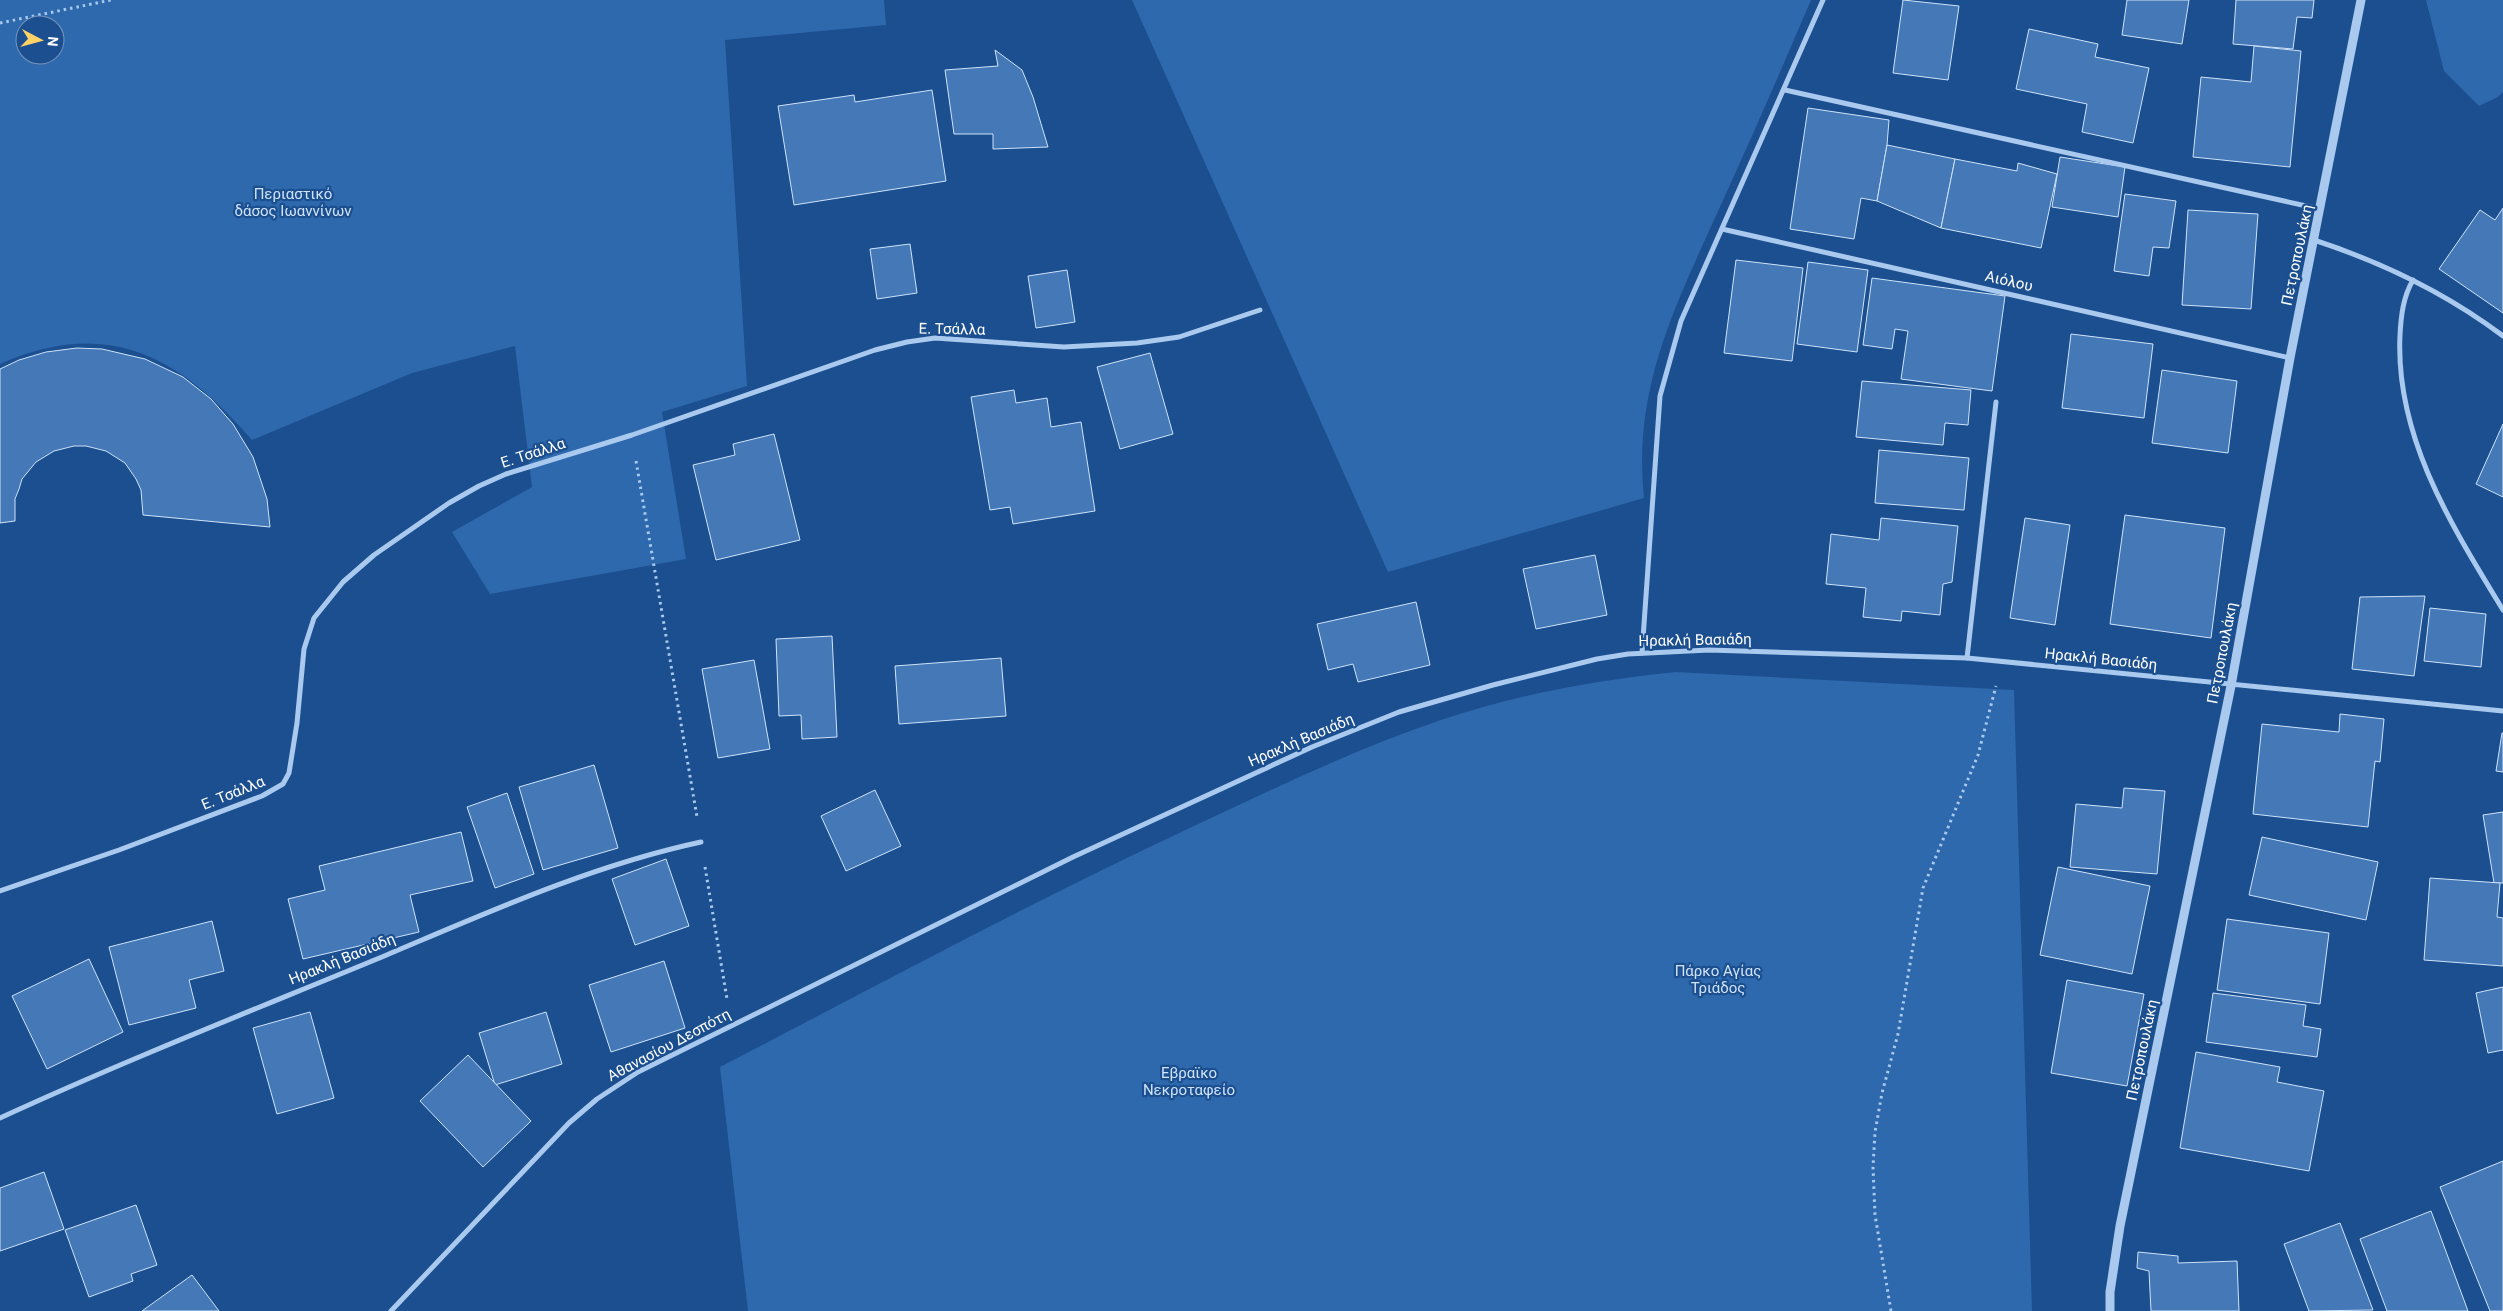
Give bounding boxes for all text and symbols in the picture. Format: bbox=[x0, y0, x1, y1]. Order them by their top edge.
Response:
north arrow bbox=[15, 15, 65, 65]
text: N bbox=[44, 36, 61, 47]
park label: Περιαστικό δάσος Ιωαννίνων bbox=[235, 185, 351, 220]
street label: Πετροπουλάκη bbox=[2277, 203, 2317, 307]
street label: Αιόλου bbox=[1983, 267, 2035, 295]
street label: Ε. Τσάλλα bbox=[919, 319, 986, 339]
street label: Ε. Τσάλλα bbox=[499, 434, 568, 472]
street label: Πετροπουλάκη bbox=[2203, 601, 2241, 705]
street label: Ηρακλή Βασιάδη bbox=[1638, 630, 1752, 650]
street label: Ηρακλή Βασιάδη bbox=[2044, 644, 2158, 674]
street label: Ηρακλή Βασιάδη bbox=[1245, 710, 1357, 770]
street label: Ε. Τσάλλα bbox=[199, 772, 268, 814]
street label: Ηρακλή Βασιάδη bbox=[286, 929, 398, 989]
park label: Πάρκο Αγίας Τριάδος bbox=[1675, 962, 1761, 997]
street label: Πετροπουλάκη bbox=[2122, 998, 2162, 1102]
street label: Αθανασίου Δεσπότη bbox=[604, 1005, 734, 1085]
park label: Εβραϊκο Νεκροταφείο bbox=[1143, 1064, 1235, 1099]

